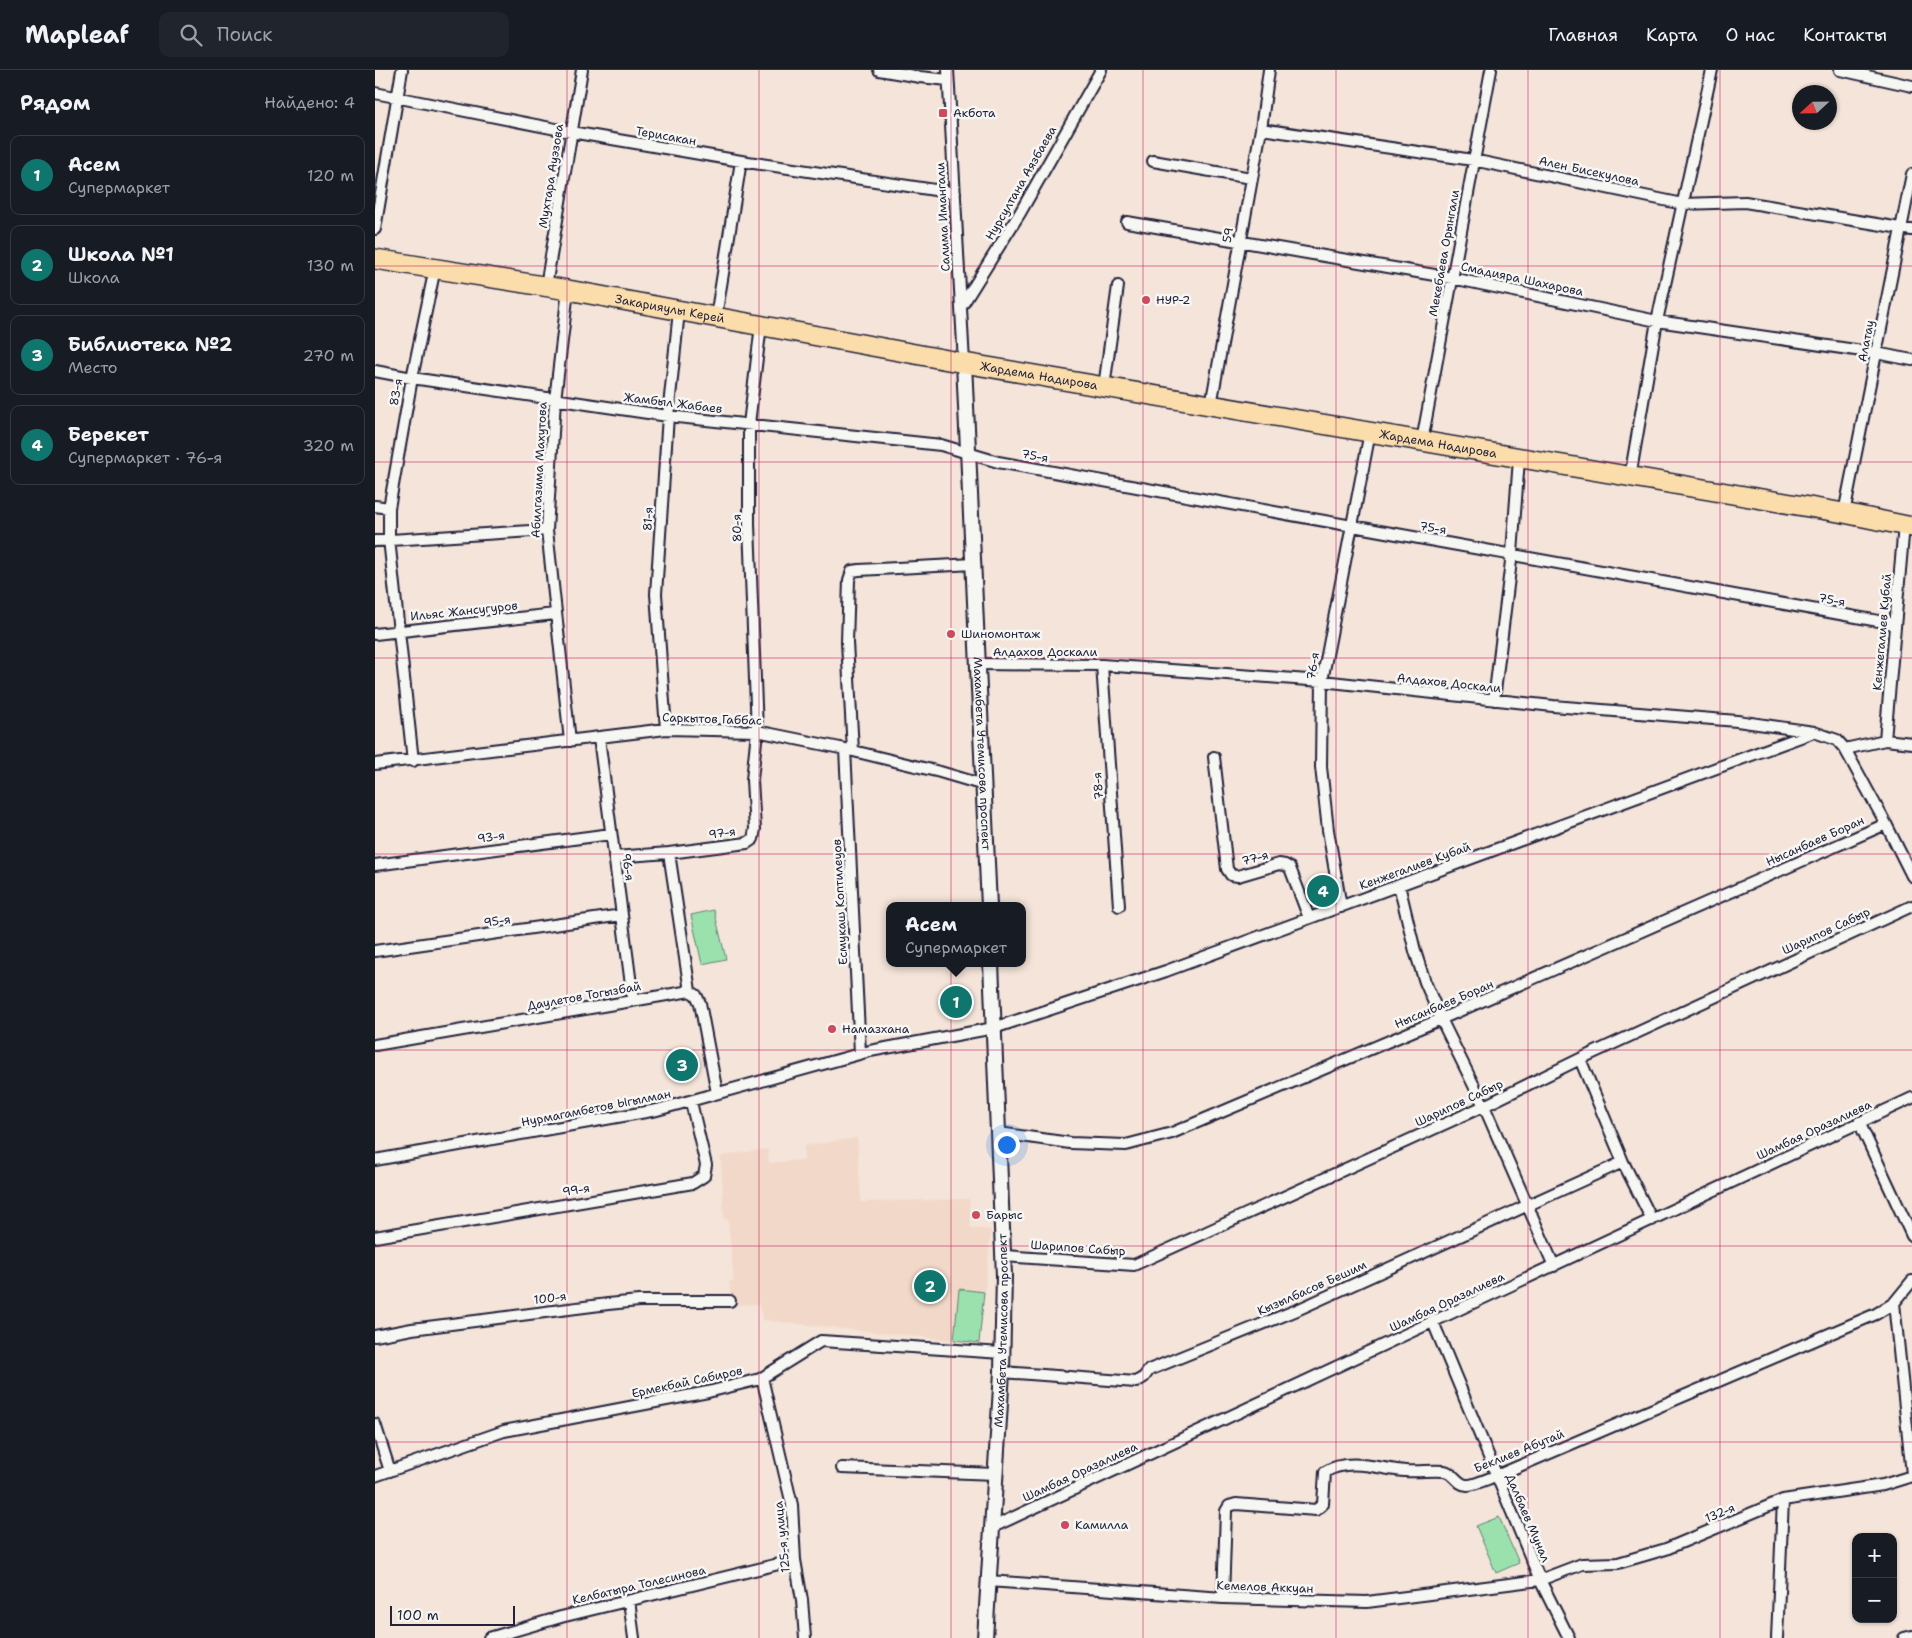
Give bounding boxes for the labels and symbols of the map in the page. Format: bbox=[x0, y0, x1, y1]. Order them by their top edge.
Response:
north arrow bbox=[1792, 85, 1837, 130]
place label: Акбота bbox=[953, 105, 996, 121]
marker: Акбота bbox=[937, 107, 949, 119]
street label: Мухтара Ауэзова bbox=[535, 122, 567, 229]
street label: Нурсултана Аязбаева bbox=[982, 122, 1061, 243]
street label: Терисакан bbox=[635, 123, 697, 149]
street label: Ален Бисекулова bbox=[1537, 153, 1641, 190]
street label: Салима Имангали bbox=[932, 162, 954, 272]
street label: Мекебаева Орынгали bbox=[1425, 188, 1463, 318]
street label: 59 bbox=[1219, 226, 1237, 244]
street label: Смадияра Шахарова bbox=[1459, 258, 1585, 300]
street label: Закарияулы Керей bbox=[614, 291, 726, 327]
place label: НУР-2 bbox=[1156, 292, 1190, 308]
marker: НУР-2 bbox=[1140, 294, 1152, 306]
street label: Алатау bbox=[1854, 319, 1878, 363]
street label: Жардема Надирова bbox=[979, 358, 1099, 394]
street label: 83-я bbox=[386, 377, 406, 407]
street label: Жамбыл Жабаев bbox=[623, 389, 723, 417]
street label: Абилгазима Махутова bbox=[527, 401, 551, 539]
street label: Жардема Надирова bbox=[1378, 426, 1499, 462]
street label: 75-я bbox=[1020, 446, 1050, 466]
street label: 81-я bbox=[639, 506, 657, 532]
street label: 80-я bbox=[729, 514, 745, 542]
street label: 75-я bbox=[1418, 518, 1448, 538]
street label: Кенжегалиев Кубай bbox=[1869, 573, 1895, 691]
street label: 75-я bbox=[1817, 590, 1847, 610]
street label: Ильяс Жансугуров bbox=[410, 597, 518, 625]
place label: Шиномонтаж bbox=[961, 626, 1040, 642]
marker: Шиномонтаж bbox=[945, 628, 957, 640]
street label: Алдахов Доскали bbox=[993, 644, 1097, 660]
street label: 76-я bbox=[1303, 651, 1323, 681]
street label: Махамбета Утемисова проспект bbox=[970, 656, 994, 852]
street label: Алдахов Доскали bbox=[1396, 670, 1502, 696]
street label: Саркытов Габбас bbox=[662, 709, 762, 729]
street label: 78-я bbox=[1089, 772, 1107, 800]
street label: Нысанбаев Боран bbox=[1763, 812, 1867, 870]
street label: 97-я bbox=[708, 823, 736, 843]
street label: 93-я bbox=[476, 827, 506, 847]
street label: Кенжегалиев Кубай bbox=[1357, 838, 1473, 894]
street label: Есмукаш Коптилеуов bbox=[829, 839, 851, 965]
street label: 77-я bbox=[1240, 847, 1270, 869]
street label: 96-я bbox=[618, 852, 638, 882]
pin: 4 bbox=[1307, 872, 1339, 910]
street label: Шарипов Сабыр bbox=[1779, 904, 1873, 958]
street label: 95-я bbox=[482, 911, 512, 931]
street label: Нысанбаев Боран bbox=[1392, 976, 1496, 1032]
street label: Даулетов Тогызбай bbox=[526, 978, 642, 1014]
pin: 1 bbox=[940, 983, 972, 1021]
place label: Намазхана bbox=[842, 1021, 910, 1037]
marker: Намазхана bbox=[826, 1023, 838, 1035]
pin: 3 bbox=[666, 1046, 698, 1084]
street label: Шарипов Сабыр bbox=[1412, 1076, 1506, 1130]
street label: Нурмагамбетов Ыгылман bbox=[520, 1086, 672, 1130]
street label: Шамбая Оразалиева bbox=[1754, 1096, 1874, 1164]
your location bbox=[994, 1132, 1020, 1158]
street label: 99-я bbox=[561, 1180, 591, 1200]
place label: Барыс bbox=[986, 1207, 1023, 1223]
marker: Барыс bbox=[970, 1209, 982, 1221]
street label: Махамбета Утемисова проспект bbox=[990, 1232, 1012, 1428]
street label: Шарипов Сабыр bbox=[1030, 1237, 1126, 1259]
street label: Кызылбасов Бешим bbox=[1255, 1257, 1369, 1319]
pin: 2 bbox=[914, 1267, 946, 1305]
street label: Шамбая Оразалиева bbox=[1387, 1268, 1507, 1336]
street label: 100-я bbox=[533, 1288, 567, 1308]
street label: Ермекбай Сабиров bbox=[630, 1362, 744, 1402]
street label: Беклиев Абутай bbox=[1471, 1426, 1567, 1476]
street label: Шамбая Оразалиева bbox=[1020, 1438, 1140, 1506]
street label: Далбаев Мунал bbox=[1502, 1471, 1554, 1565]
street label: 125-я улица bbox=[770, 1500, 794, 1574]
street label: 132-я bbox=[1703, 1500, 1737, 1526]
place label: Камилла bbox=[1075, 1517, 1129, 1533]
marker: Камилла bbox=[1059, 1519, 1071, 1531]
street label: Келбатыра Толесинова bbox=[571, 1562, 708, 1608]
street label: Кемелов Аккуан bbox=[1216, 1577, 1314, 1597]
scale bar bbox=[390, 1603, 515, 1626]

